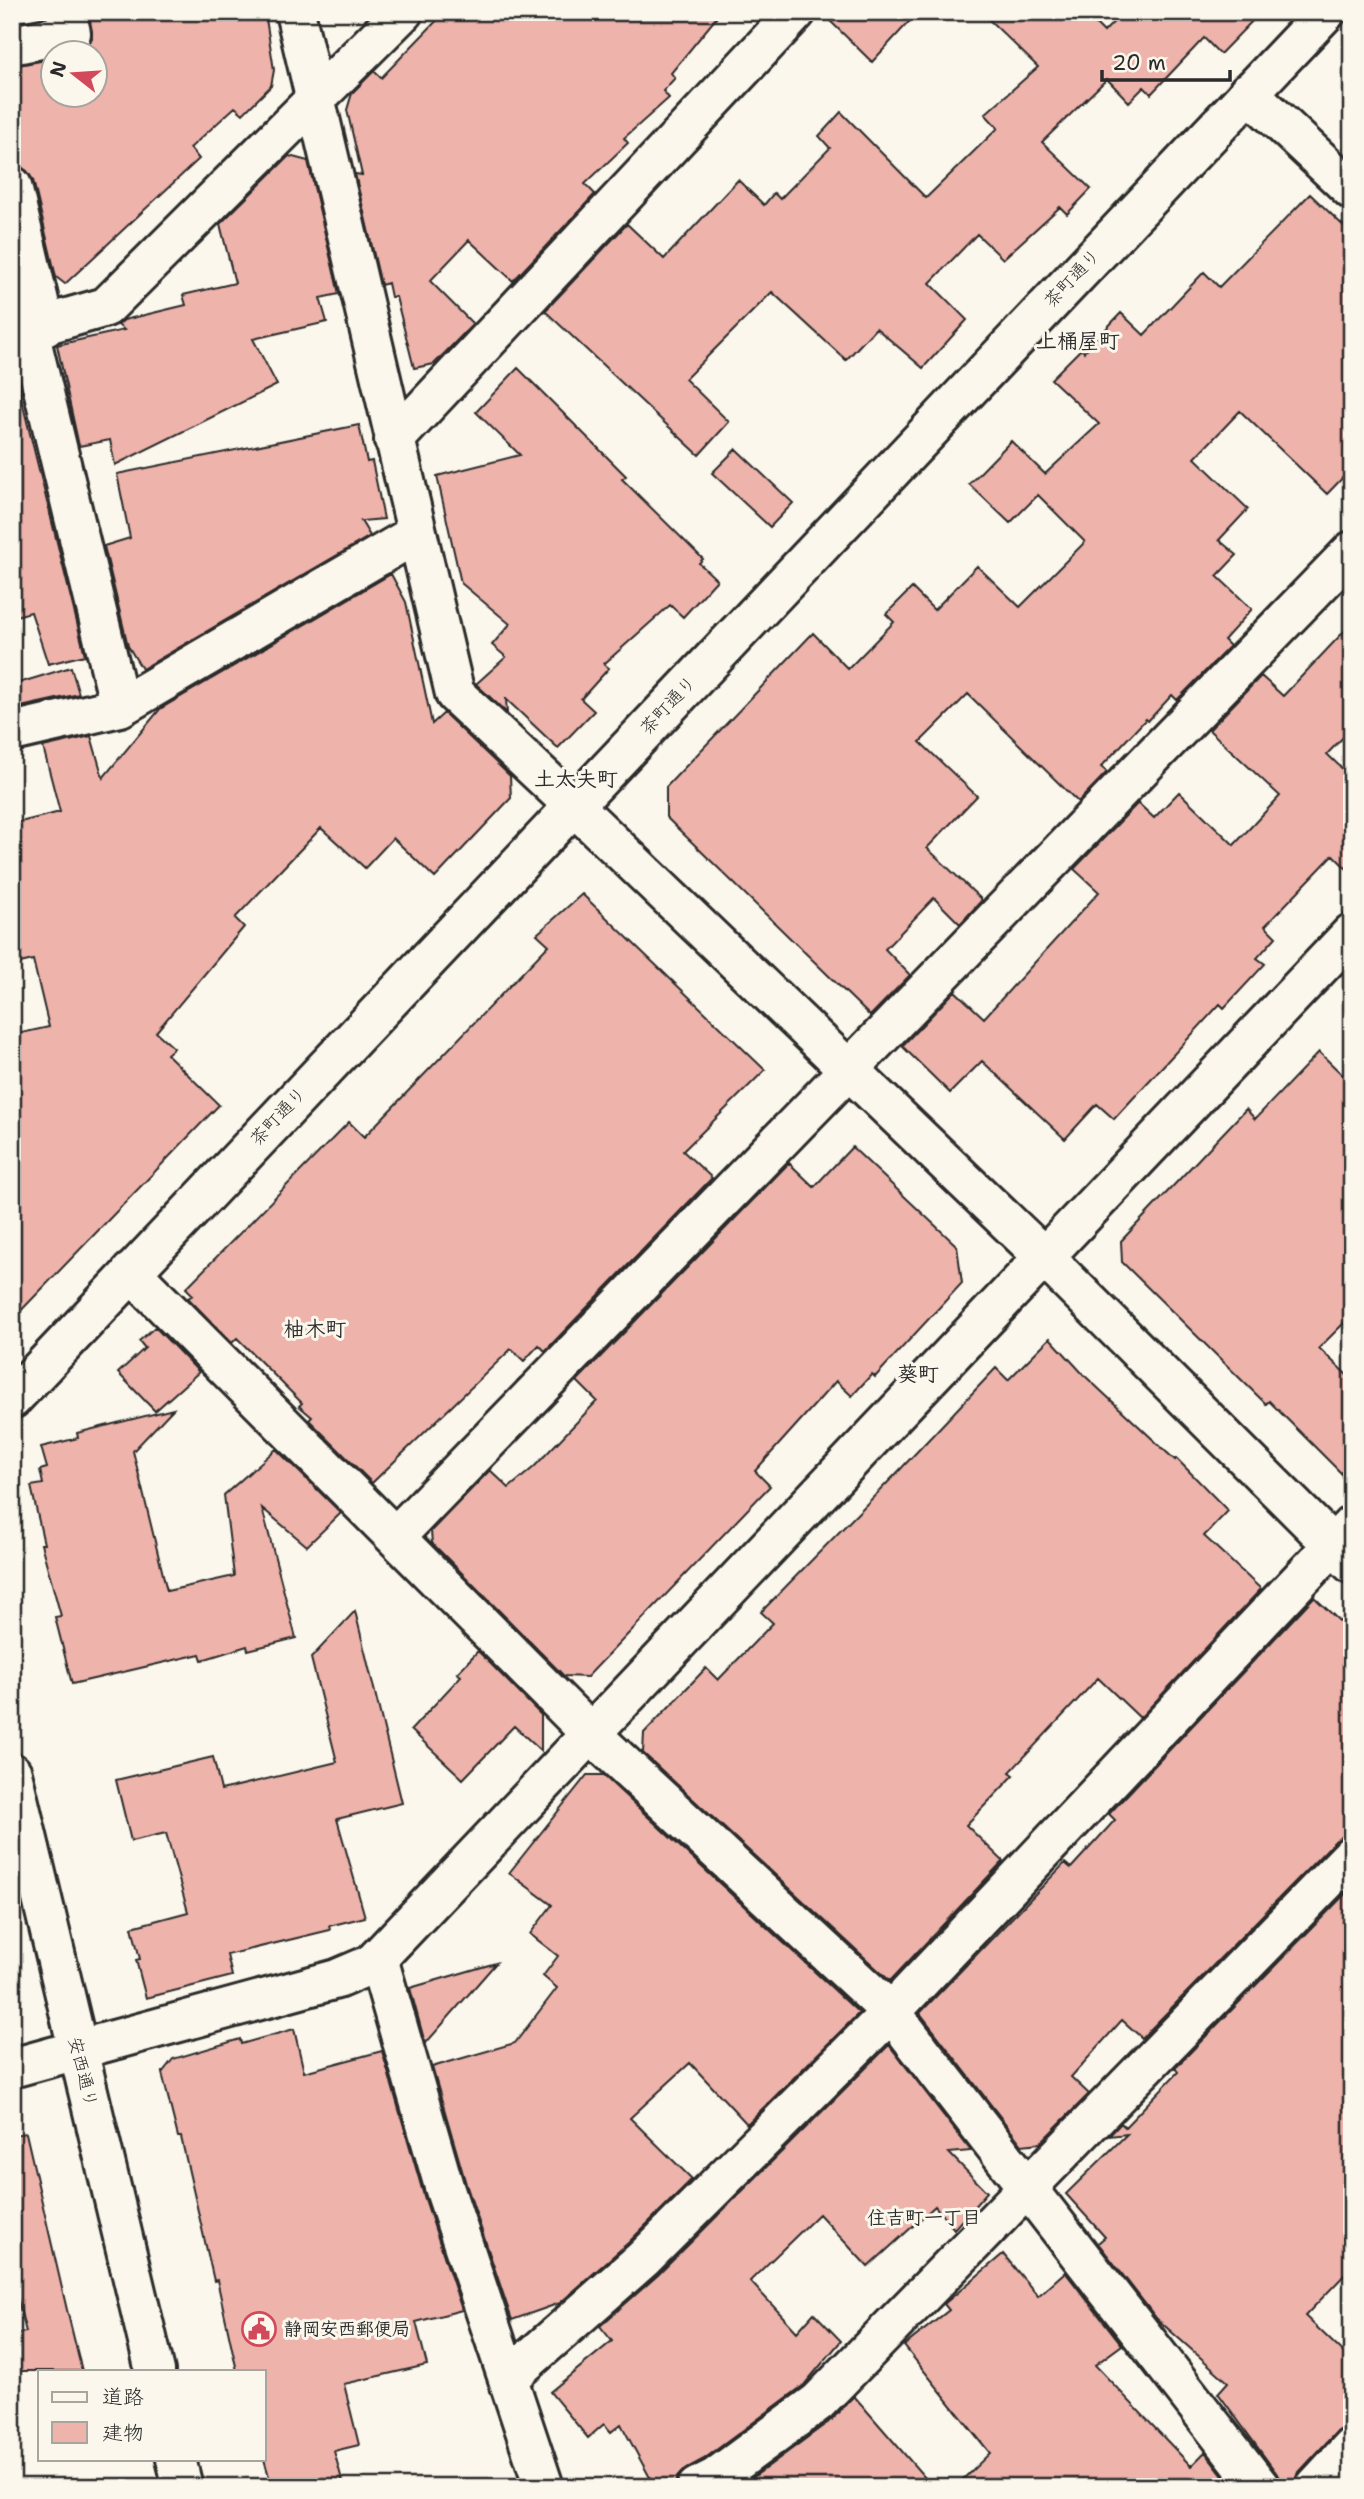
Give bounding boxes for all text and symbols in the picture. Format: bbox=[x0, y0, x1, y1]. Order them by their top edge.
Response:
north arrow bbox=[38, 38, 108, 108]
scale bar bbox=[1102, 38, 1229, 82]
text: 20 m bbox=[1112, 49, 1166, 77]
text: N bbox=[44, 58, 72, 80]
street label: 茶町通り bbox=[1039, 243, 1105, 313]
district label: 上桶屋町 bbox=[1036, 327, 1120, 355]
street label: 茶町通り bbox=[635, 670, 701, 740]
district label: 土太夫町 bbox=[534, 765, 618, 793]
street label: 茶町通り bbox=[245, 1081, 311, 1151]
district label: 柚木町 bbox=[284, 1315, 347, 1343]
district label: 葵町 bbox=[897, 1360, 939, 1388]
street label: 安西通り bbox=[63, 2034, 103, 2110]
district label: 住吉町一丁目 bbox=[867, 2205, 981, 2230]
public building icon: 静岡安西郵便局 bbox=[240, 2310, 278, 2348]
place label: 静岡安西郵便局 bbox=[284, 2317, 410, 2341]
legend bbox=[38, 2370, 266, 2460]
text: 道路 bbox=[102, 2383, 144, 2411]
text: 建物 bbox=[102, 2419, 144, 2447]

